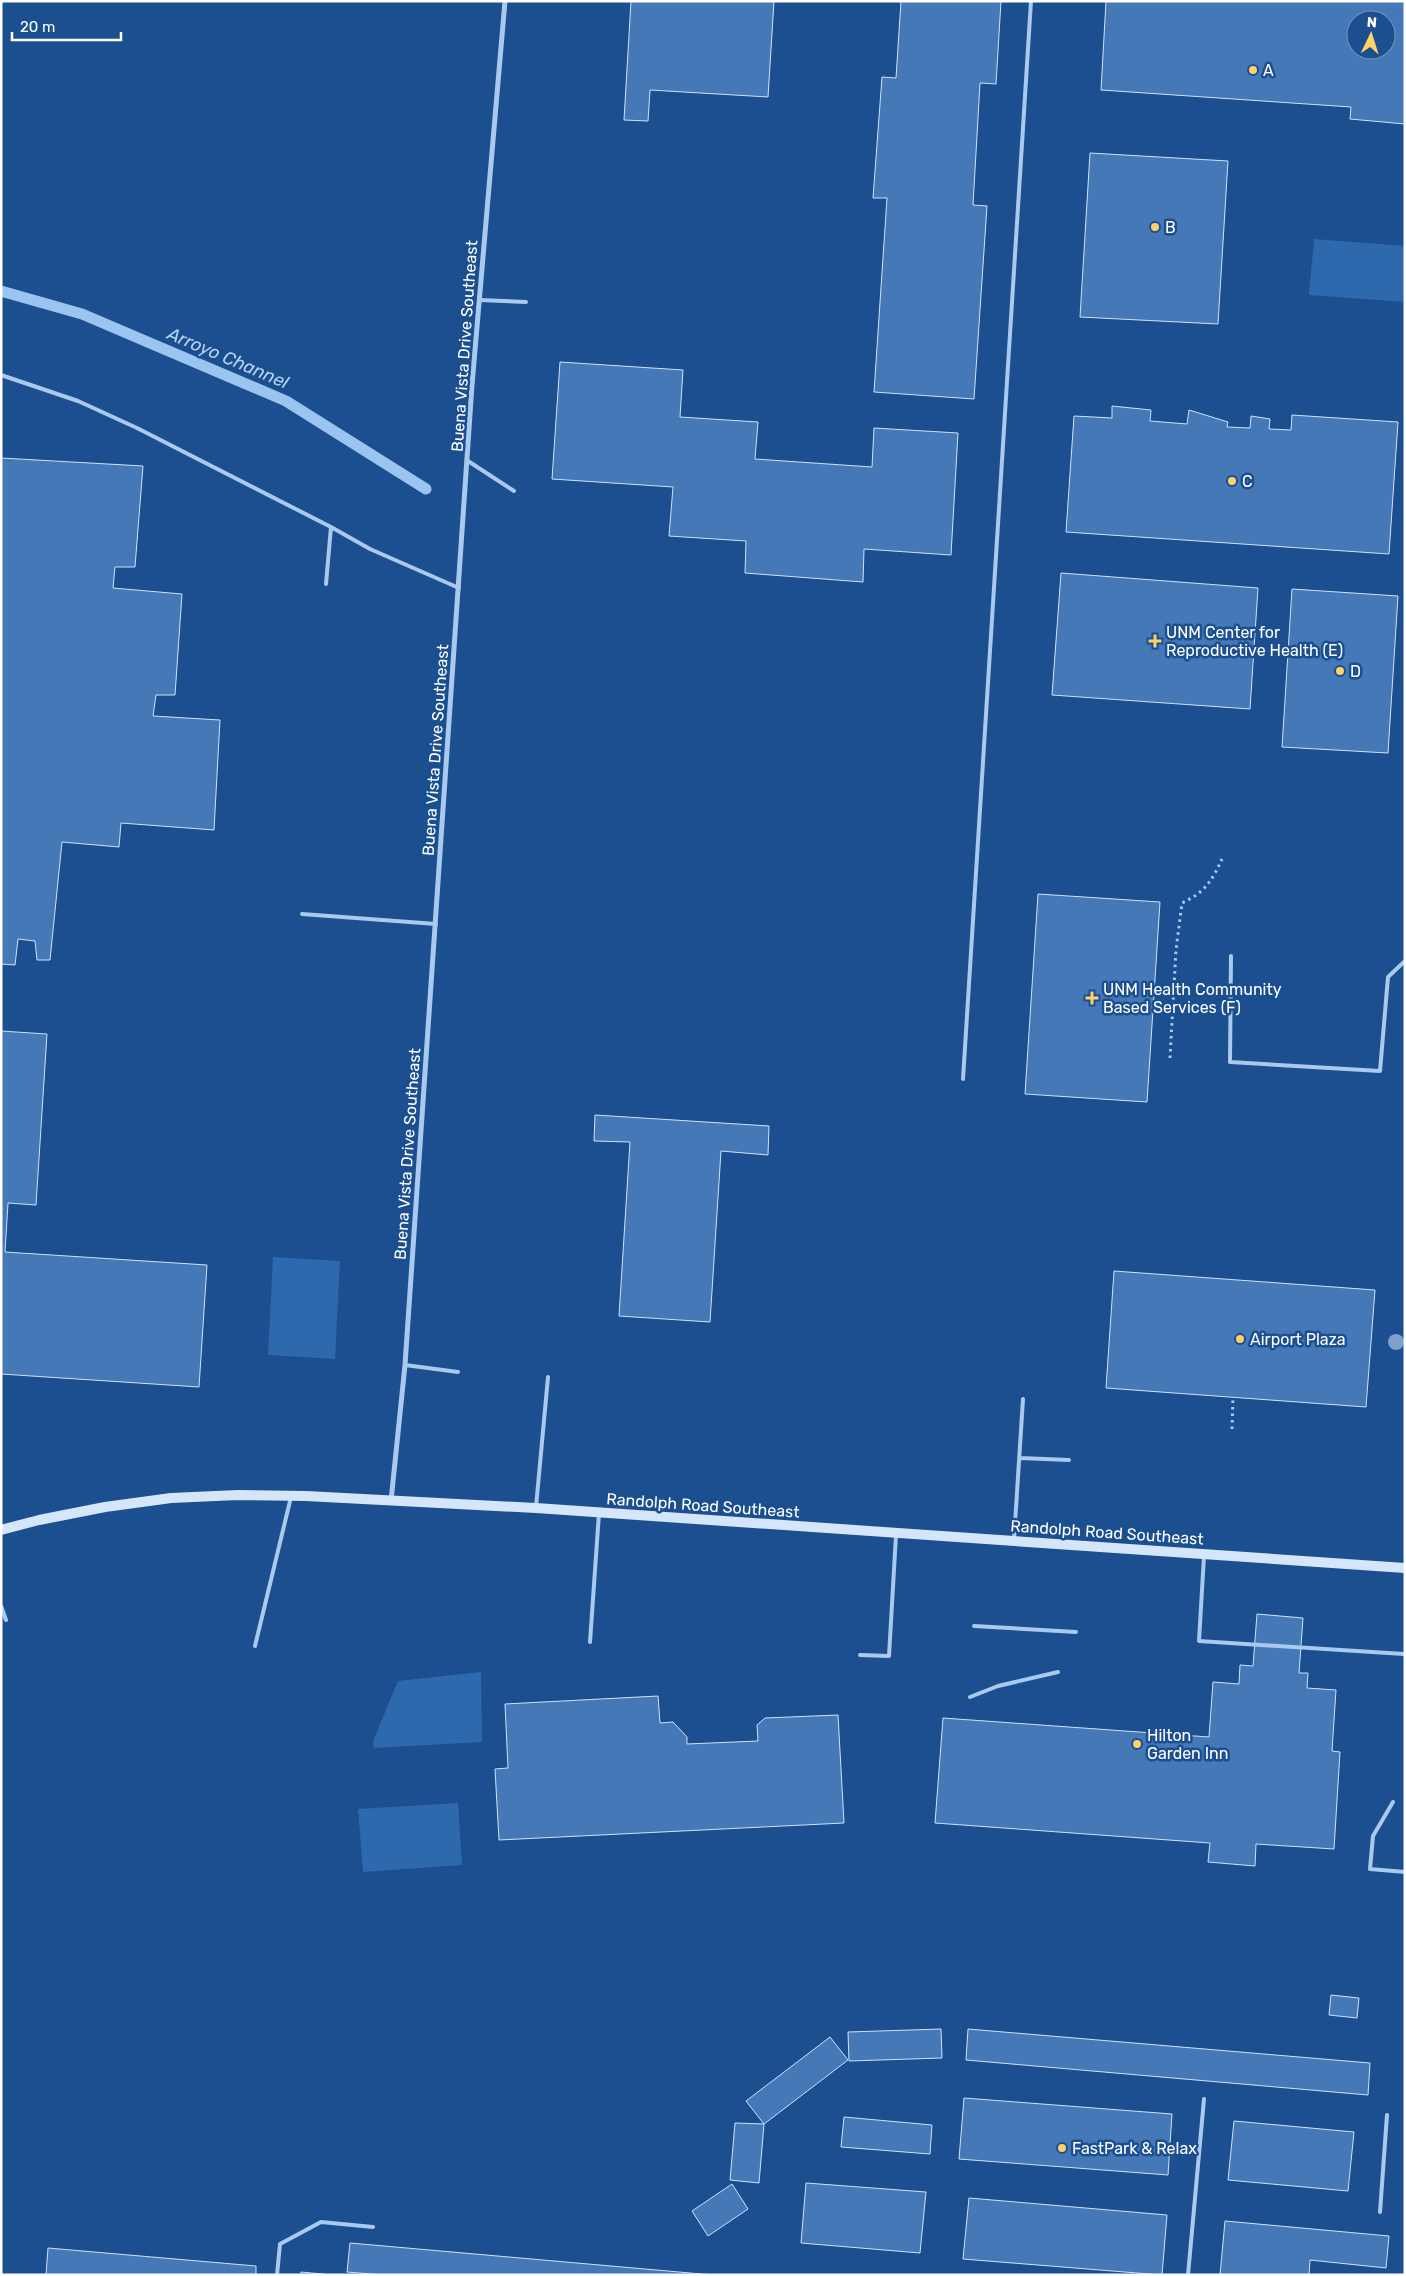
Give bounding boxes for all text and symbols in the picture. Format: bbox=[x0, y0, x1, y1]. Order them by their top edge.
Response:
scale bar bbox=[12, 10, 121, 42]
north arrow bbox=[1346, 10, 1396, 60]
text: N bbox=[1366, 14, 1377, 31]
text: 20 m bbox=[20, 18, 55, 36]
place label: A bbox=[1263, 61, 1274, 80]
marker: A bbox=[1247, 64, 1259, 76]
place label: B bbox=[1165, 218, 1176, 237]
marker: B bbox=[1149, 221, 1161, 233]
street label: Buena Vista Drive Southeast bbox=[448, 240, 481, 453]
water label: Arroyo Channel bbox=[163, 322, 293, 394]
place label: C bbox=[1242, 472, 1253, 491]
marker: C bbox=[1226, 475, 1238, 487]
place label: UNM Center for Reproductive Health (E) bbox=[1166, 623, 1343, 660]
marker: UNM Center for Reproductive Health (E) bbox=[1148, 634, 1162, 648]
street label: Buena Vista Drive Southeast bbox=[419, 644, 452, 857]
place label: D bbox=[1350, 662, 1361, 681]
marker: D bbox=[1334, 665, 1346, 677]
place label: UNM Health Community Based Services (F) bbox=[1103, 980, 1282, 1017]
marker: UNM Health Community Based Services (F) bbox=[1085, 991, 1099, 1005]
street label: Buena Vista Drive Southeast bbox=[391, 1048, 424, 1261]
place label: Airport Plaza bbox=[1250, 1330, 1346, 1349]
marker: Airport Plaza bbox=[1234, 1333, 1246, 1345]
street label: Randolph Road Southeast bbox=[606, 1489, 800, 1522]
street label: Randolph Road Southeast bbox=[1010, 1516, 1204, 1549]
place label: Hilton Garden Inn bbox=[1147, 1726, 1229, 1763]
marker: Hilton Garden Inn bbox=[1131, 1738, 1143, 1750]
place label: FastPark & Relax bbox=[1072, 2139, 1197, 2158]
marker: FastPark & Relax bbox=[1056, 2142, 1068, 2154]

